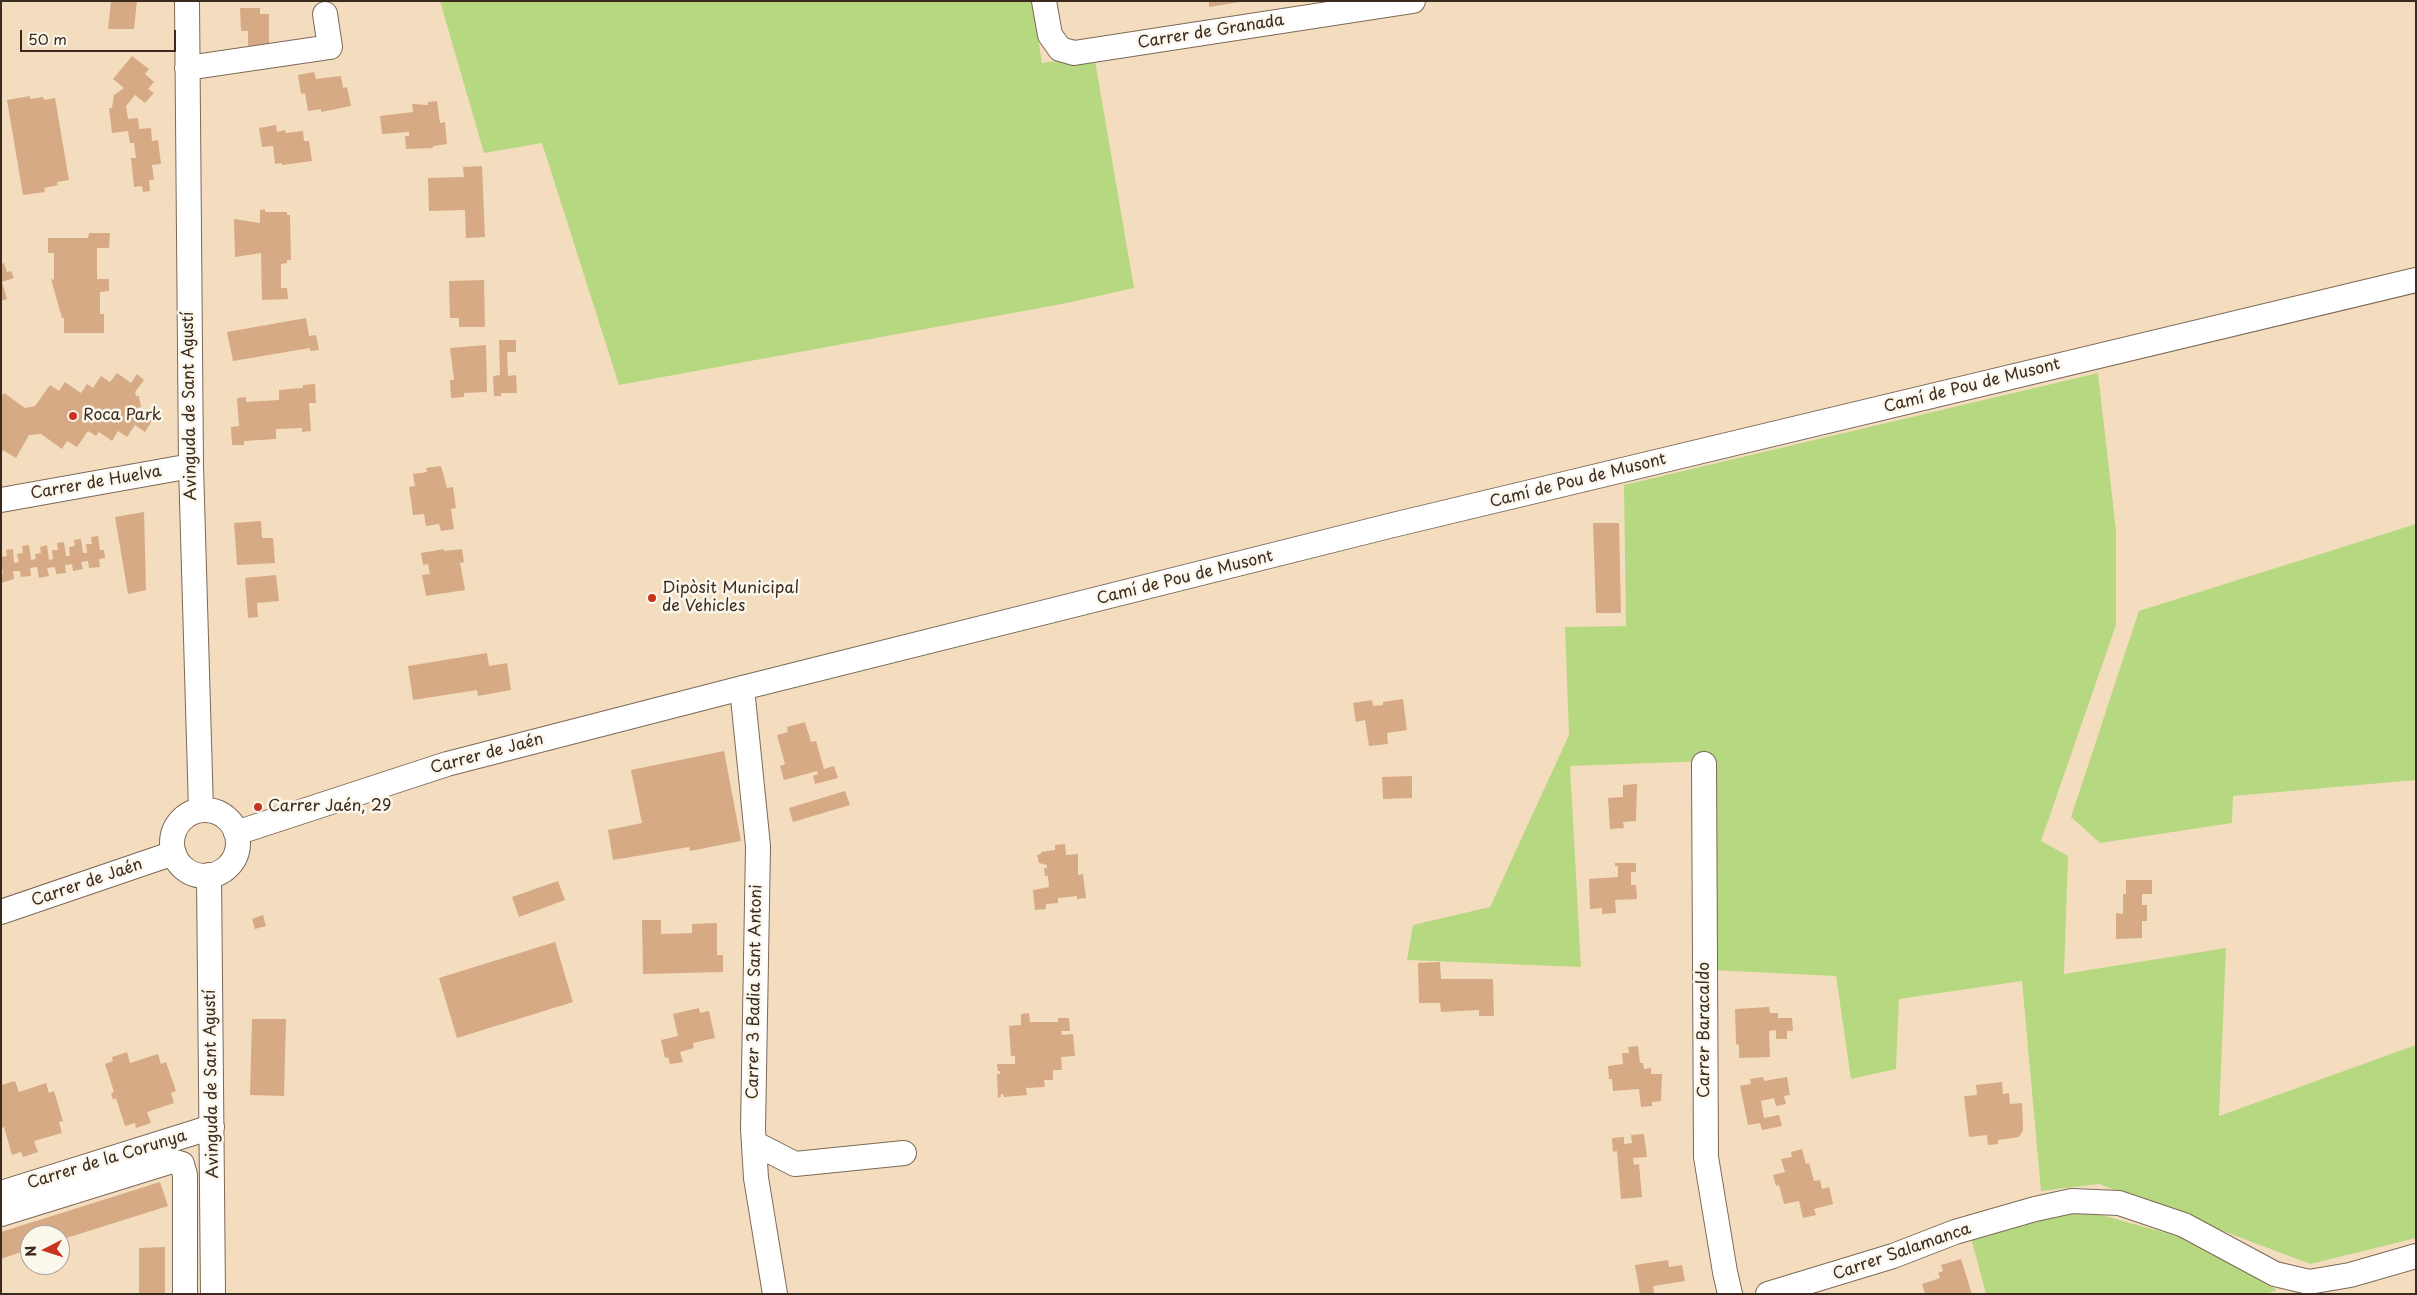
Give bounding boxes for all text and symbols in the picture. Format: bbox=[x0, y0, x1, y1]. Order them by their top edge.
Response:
street label: Carrer de Granada bbox=[1136, 11, 1286, 53]
scale bar bbox=[22, 20, 179, 52]
text: 50 m bbox=[28, 27, 67, 50]
street label: Avinguda de Sant Agustí bbox=[179, 311, 201, 501]
street label: Camí de Pou de Musont bbox=[1882, 355, 2062, 417]
place label: Roca Park bbox=[83, 406, 162, 426]
marker: Roca Park bbox=[67, 410, 79, 422]
street label: Camí de Pou de Musont bbox=[1488, 450, 1668, 512]
street label: Carrer de Huelva bbox=[29, 462, 163, 504]
street label: Camí de Pou de Musont bbox=[1095, 547, 1275, 609]
place label: Dipòsit Municipal de Vehicles bbox=[662, 579, 799, 617]
marker: Dipòsit Municipal de Vehicles bbox=[646, 592, 658, 604]
street label: Carrer de Jaén bbox=[428, 730, 546, 778]
place label: Carrer Jaén, 29 bbox=[268, 797, 391, 817]
marker: Carrer Jaén, 29 bbox=[252, 801, 264, 813]
street label: Carrer de Jaén bbox=[29, 855, 145, 911]
street label: Carrer 3 Badia Sant Antoni bbox=[744, 884, 766, 1100]
street label: Carrer Baracaldo bbox=[1695, 962, 1715, 1098]
street label: Avinguda de Sant Agustí bbox=[201, 989, 223, 1179]
street label: Carrer de la Corunya bbox=[25, 1127, 189, 1193]
street label: Carrer Salamanca bbox=[1830, 1219, 1974, 1285]
north arrow bbox=[20, 1225, 70, 1275]
text: N bbox=[20, 1245, 41, 1258]

